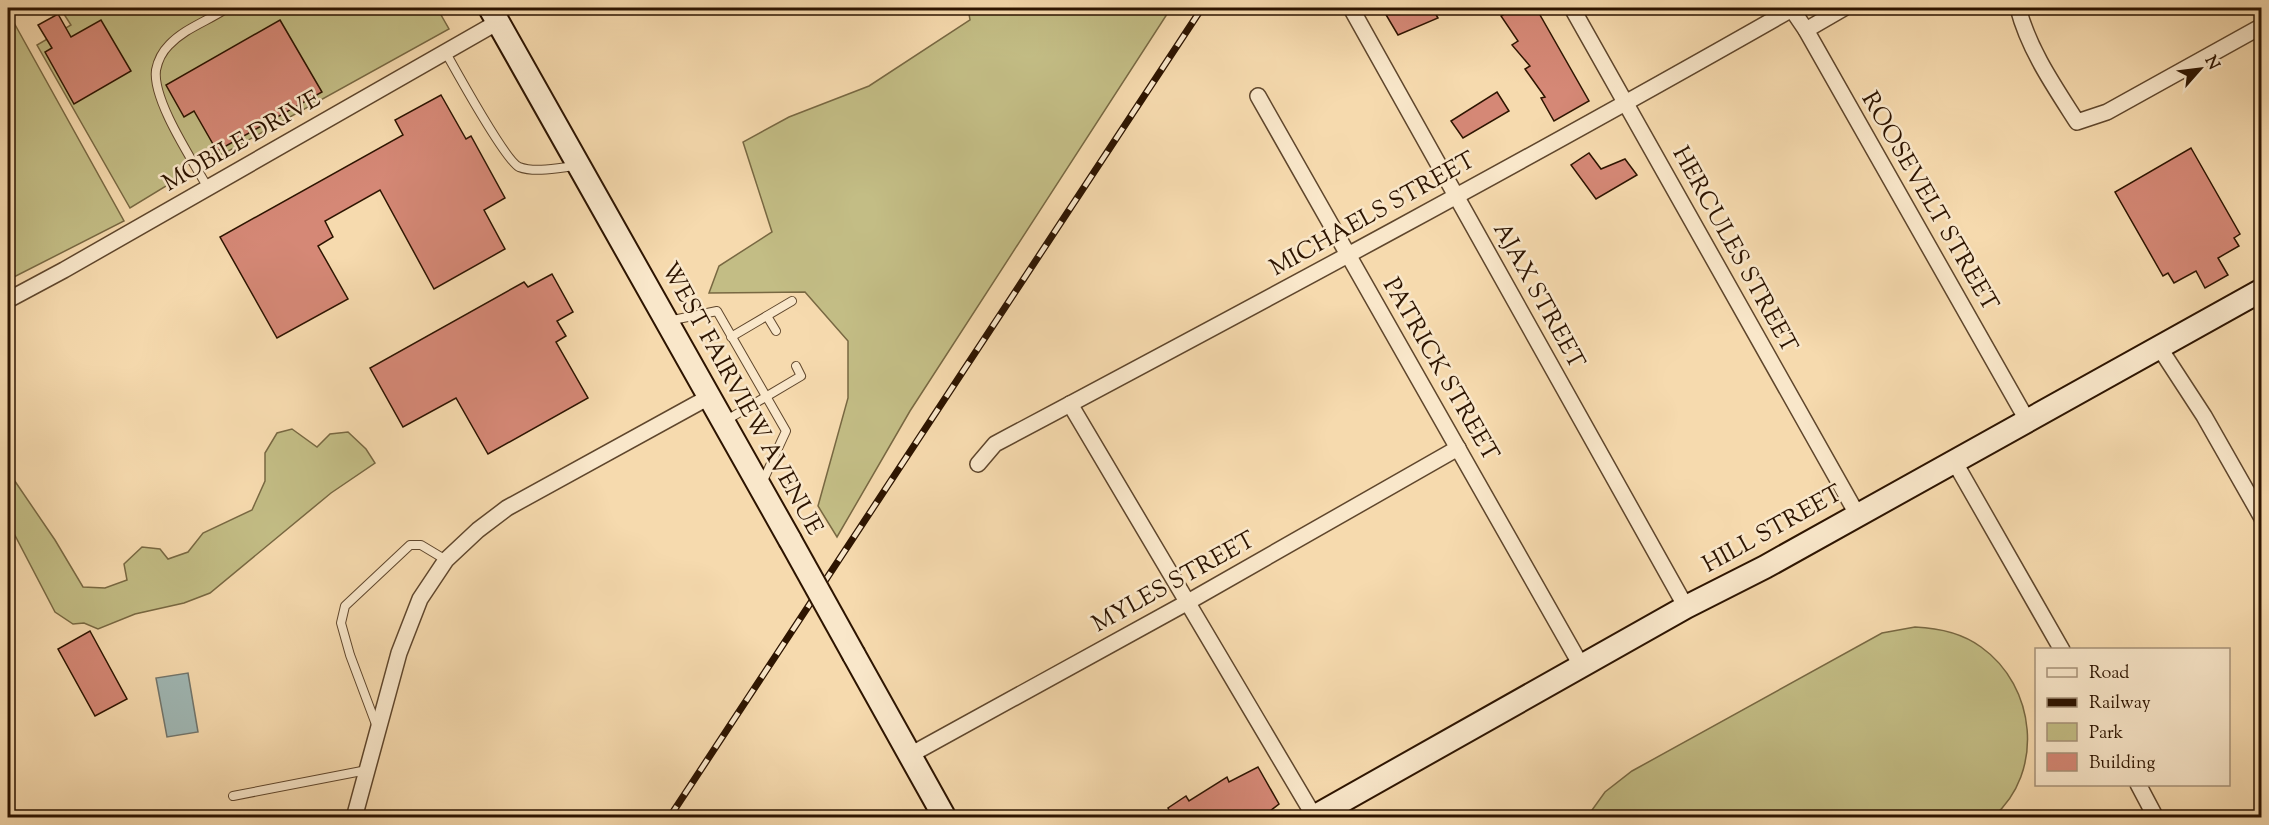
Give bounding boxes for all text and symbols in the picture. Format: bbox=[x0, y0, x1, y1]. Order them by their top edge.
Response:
north arrow bbox=[2170, 39, 2230, 99]
text: N bbox=[2198, 52, 2224, 74]
street label: MOBILE DRIVE bbox=[157, 83, 328, 201]
street label: ROOSEVELT STREET bbox=[1852, 86, 2006, 318]
street label: HERCULES STREET bbox=[1663, 140, 1805, 360]
street label: MICHAELS STREET bbox=[1264, 144, 1482, 286]
street label: AJAX STREET bbox=[1484, 216, 1592, 376]
street label: WEST FAIRVIEW AVENUE bbox=[652, 256, 831, 542]
street label: PATRICK STREET bbox=[1374, 272, 1506, 468]
street label: HILL STREET bbox=[1697, 477, 1849, 582]
street label: MYLES STREET bbox=[1086, 524, 1262, 642]
legend bbox=[2035, 648, 2230, 786]
text: Road bbox=[2089, 661, 2129, 687]
text: Railway bbox=[2089, 691, 2151, 717]
text: Park bbox=[2089, 721, 2124, 747]
text: Building bbox=[2089, 751, 2155, 777]

